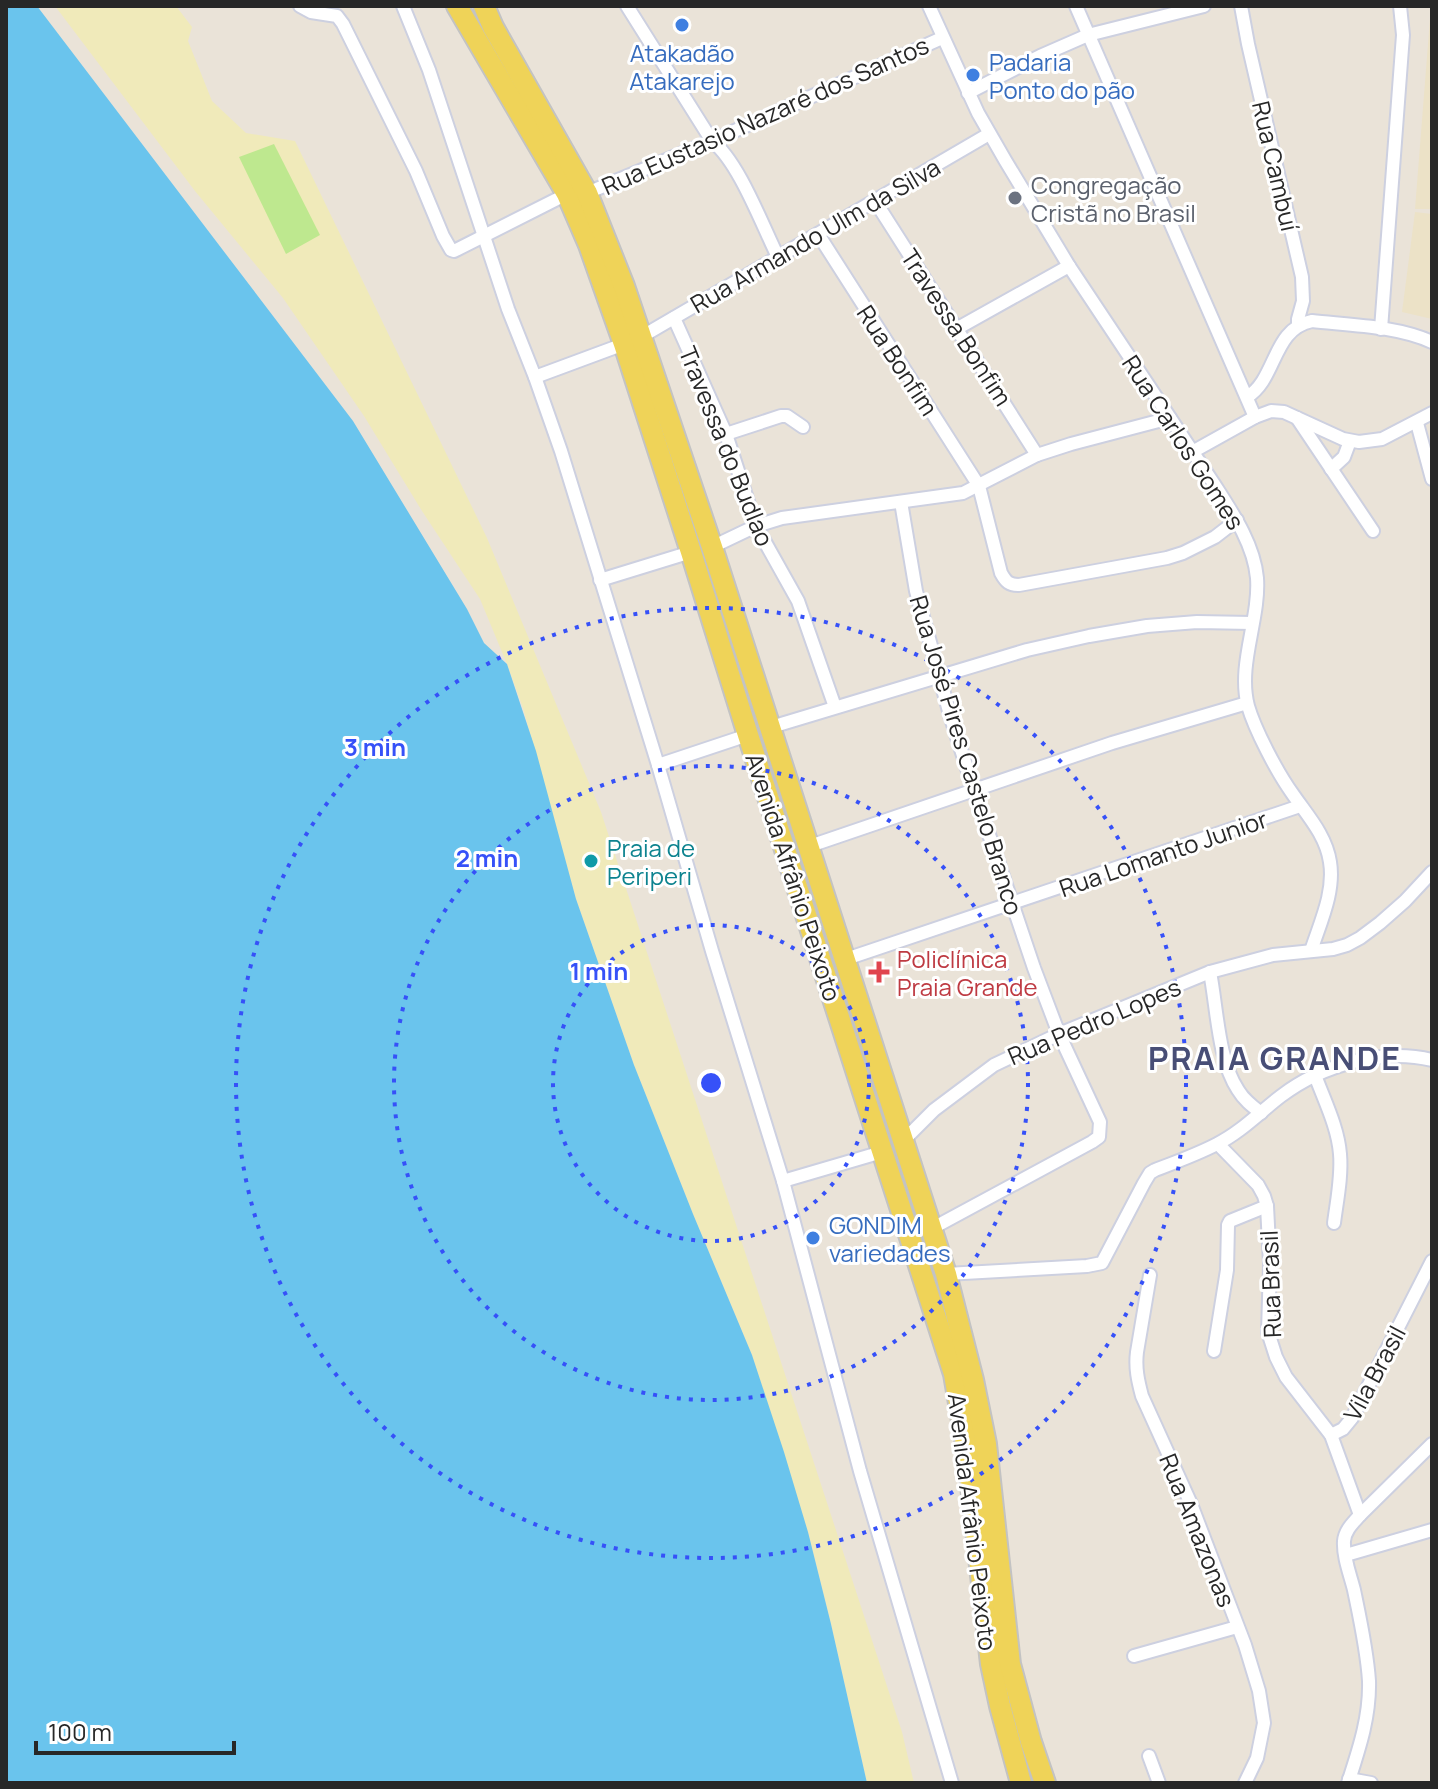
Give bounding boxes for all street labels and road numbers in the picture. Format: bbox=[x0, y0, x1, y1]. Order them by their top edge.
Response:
street label: Rua Eustasio Nazaré dos Santos bbox=[596, 28, 934, 202]
street label: Rua Cambuí bbox=[1245, 98, 1307, 235]
street label: Rua Armando Ulm da Silva bbox=[684, 150, 946, 320]
street label: Travessa Bonfim bbox=[894, 242, 1020, 412]
street label: Rua Bonfim bbox=[850, 298, 946, 422]
street label: Travessa do Budlao bbox=[672, 341, 782, 551]
street label: Rua Carlos Gomes bbox=[1115, 348, 1253, 536]
street label: Rua José Pires Castelo Branco bbox=[903, 591, 1031, 919]
street label: Avenida Afrânio Peixoto bbox=[738, 749, 850, 1005]
street label: Rua Lomanto Junior bbox=[1055, 802, 1272, 904]
street label: Rua Pedro Lopes bbox=[1002, 970, 1186, 1072]
street label: Rua Brasil bbox=[1252, 1230, 1288, 1338]
street label: Vila Brasil bbox=[1335, 1320, 1413, 1426]
street label: Avenida Afrânio Peixoto bbox=[941, 1391, 1005, 1653]
street label: Rua Amazonas bbox=[1152, 1448, 1244, 1612]

